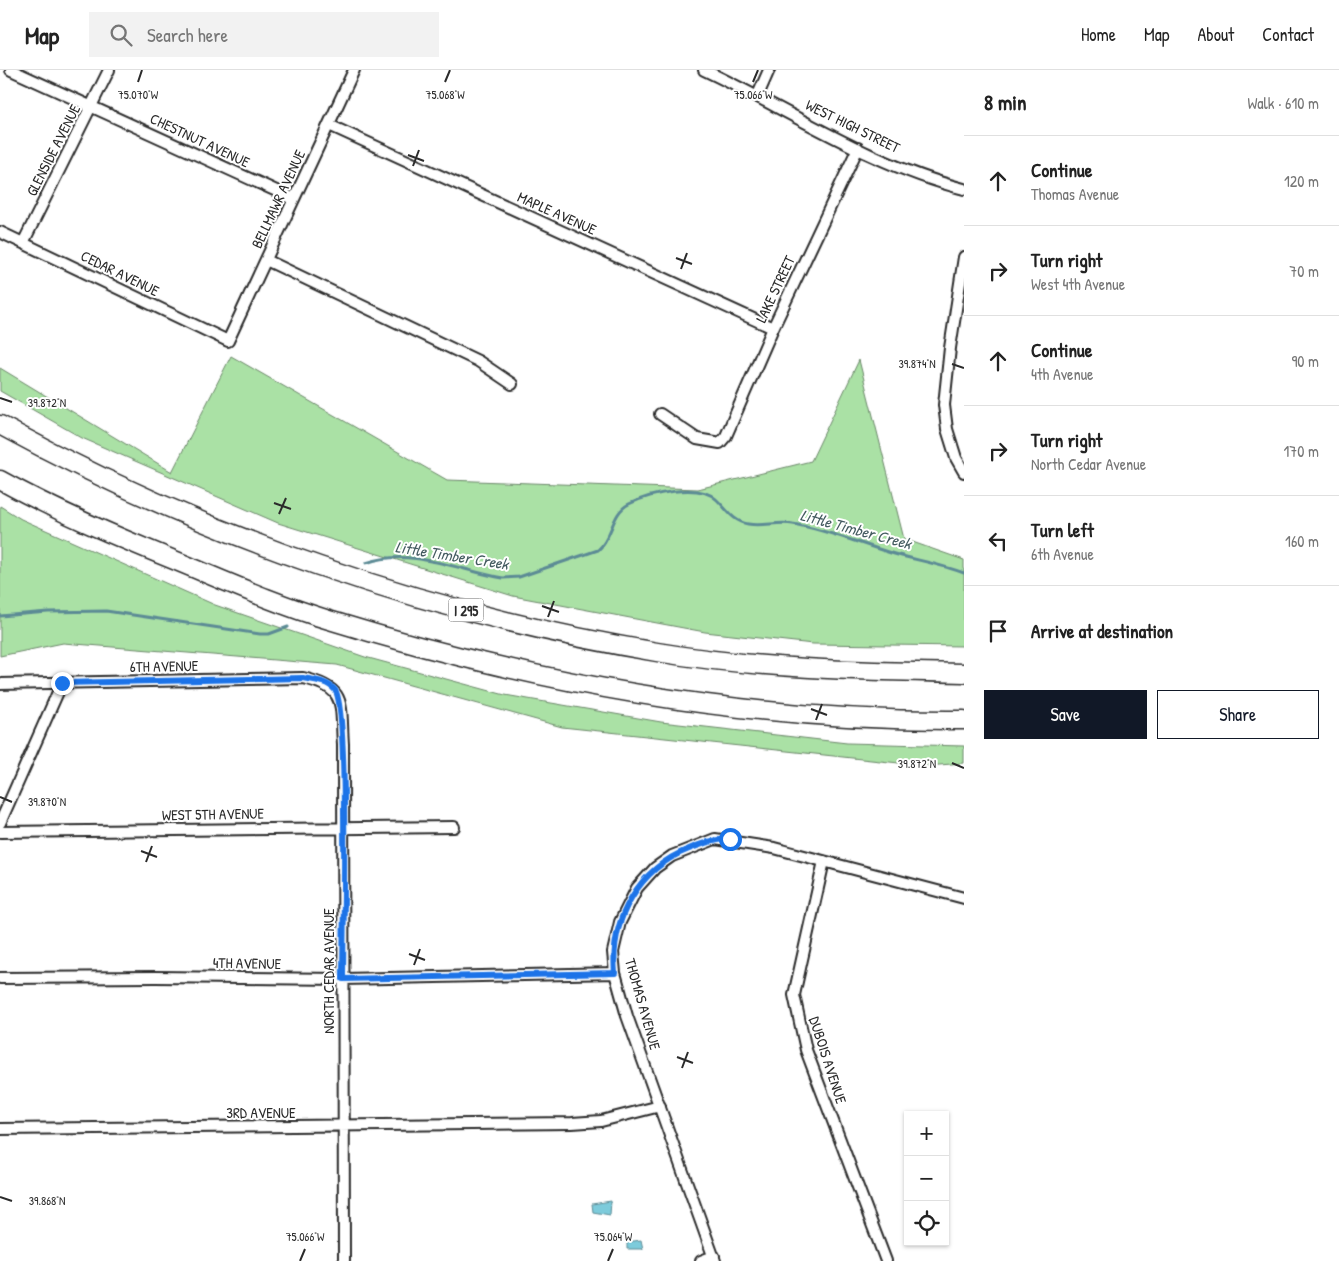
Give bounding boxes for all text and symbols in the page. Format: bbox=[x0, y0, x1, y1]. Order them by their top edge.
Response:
search box bbox=[89, 12, 439, 57]
text: Map bbox=[25, 19, 59, 51]
icon: search bbox=[107, 21, 135, 49]
text: Search here bbox=[147, 22, 228, 48]
text: Home bbox=[1081, 22, 1116, 47]
text: Map bbox=[1144, 22, 1169, 47]
text: About bbox=[1197, 22, 1234, 47]
text: Contact bbox=[1262, 22, 1314, 47]
text: 75.070°W bbox=[118, 86, 159, 103]
text: 75.068°W bbox=[425, 86, 465, 103]
text: 75.066°W bbox=[734, 86, 773, 103]
text: 8 min bbox=[984, 88, 1026, 117]
text: Walk · 610 m bbox=[1247, 92, 1319, 114]
street label: WEST HIGH STREET bbox=[802, 94, 905, 158]
street label: GLENSIDE AVENUE bbox=[21, 100, 85, 199]
street label: CHESTNUT AVENUE bbox=[147, 108, 254, 172]
street label: BELLMAWR AVENUE bbox=[246, 146, 310, 252]
text: Continue bbox=[1031, 157, 1092, 183]
icon: ahead bbox=[984, 167, 1012, 195]
text: 120 m bbox=[1284, 170, 1319, 192]
text: Thomas Avenue bbox=[1031, 183, 1119, 205]
street label: MAPLE AVENUE bbox=[514, 186, 600, 240]
street label: CEDAR AVENUE bbox=[77, 245, 163, 301]
text: Turn right bbox=[1031, 247, 1102, 273]
street label: LAKE STREET bbox=[750, 251, 800, 326]
icon: right bbox=[984, 257, 1012, 285]
text: 70 m bbox=[1289, 260, 1319, 282]
text: West 4th Avenue bbox=[1031, 273, 1125, 295]
text: Continue bbox=[1031, 337, 1092, 363]
icon: ahead bbox=[984, 347, 1012, 375]
text: 90 m bbox=[1291, 350, 1319, 372]
text: 39.874°N bbox=[898, 355, 936, 372]
text: 4th Avenue bbox=[1031, 363, 1093, 385]
text: 39.872°N bbox=[28, 394, 66, 411]
text: Turn right bbox=[1031, 427, 1102, 453]
icon: right bbox=[984, 437, 1012, 465]
text: 170 m bbox=[1284, 440, 1319, 462]
text: North Cedar Avenue bbox=[1031, 453, 1146, 475]
water label: Little Timber Creek bbox=[798, 504, 915, 555]
text: Turn left bbox=[1031, 517, 1094, 543]
icon: left bbox=[984, 527, 1012, 555]
text: 160 m bbox=[1285, 530, 1319, 552]
water label: Little Timber Creek bbox=[394, 535, 511, 575]
text: 6th Avenue bbox=[1031, 543, 1094, 565]
road number: I 295 bbox=[448, 598, 484, 622]
icon: arrive bbox=[984, 617, 1012, 645]
text: Arrive at destination bbox=[1031, 618, 1173, 644]
street label: 6TH AVENUE bbox=[129, 655, 199, 677]
route end bbox=[51, 672, 74, 695]
button: Save bbox=[984, 690, 1147, 739]
button: Share bbox=[1157, 690, 1319, 739]
text: 39.872°N bbox=[898, 755, 936, 772]
text: 39.870°N bbox=[28, 793, 66, 810]
street label: WEST 5TH AVENUE bbox=[162, 803, 265, 825]
route start bbox=[719, 828, 742, 851]
street label: NORTH CEDAR AVENUE bbox=[318, 908, 339, 1034]
street label: 4TH AVENUE bbox=[213, 952, 282, 974]
street label: THOMAS AVENUE bbox=[620, 956, 666, 1053]
street label: DUBOIS AVENUE bbox=[804, 1014, 852, 1107]
street label: 3RD AVENUE bbox=[226, 1102, 296, 1123]
map controls bbox=[904, 1111, 949, 1246]
button: + bbox=[904, 1111, 949, 1156]
button: − bbox=[904, 1156, 949, 1201]
text: 39.868°N bbox=[29, 1192, 65, 1209]
button: locate bbox=[904, 1201, 949, 1246]
text: 75.066°W bbox=[286, 1228, 325, 1245]
text: 75.064°W bbox=[594, 1228, 633, 1245]

